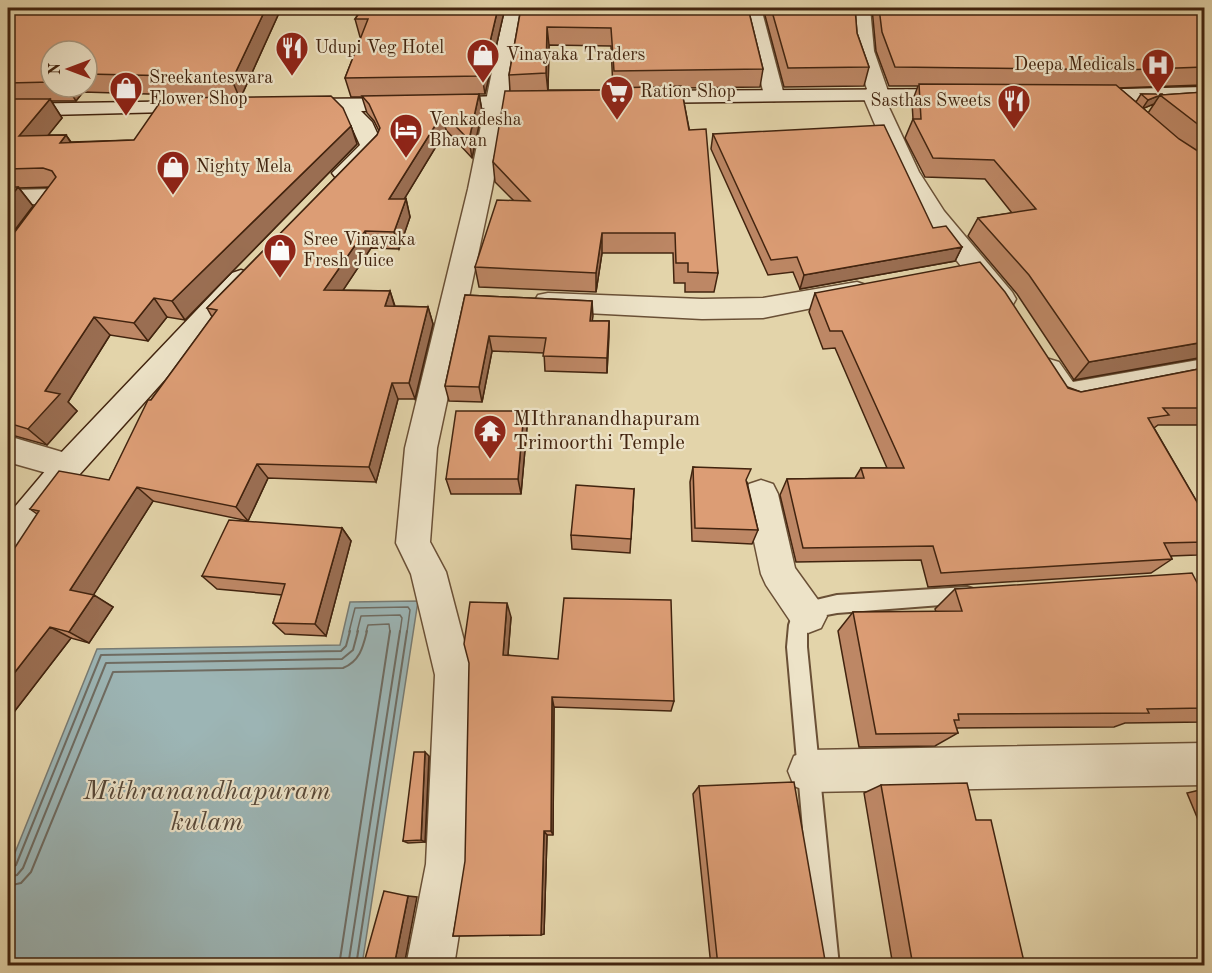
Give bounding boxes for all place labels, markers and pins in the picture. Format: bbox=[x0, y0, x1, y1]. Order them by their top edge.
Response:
restaurant icon: Udupi Veg Hotel bbox=[274, 30, 310, 77]
shop icon: Vinayaka Traders bbox=[465, 37, 501, 84]
place label: Udupi Veg Hotel bbox=[315, 39, 444, 57]
place label: Vinayaka Traders bbox=[506, 46, 646, 64]
hospital icon: Deepa Medicals bbox=[1140, 47, 1176, 94]
place label: Deepa Medicals bbox=[1014, 56, 1135, 74]
place label: Sreekanteswara Flower Shop bbox=[149, 69, 273, 108]
shop icon: Sreekanteswara Flower Shop bbox=[108, 70, 144, 117]
supermarket icon: Ration Shop bbox=[599, 74, 635, 121]
place label: Ration Shop bbox=[640, 83, 736, 101]
restaurant icon: Sasthas Sweets bbox=[996, 83, 1032, 130]
place label: Sasthas Sweets bbox=[870, 92, 991, 110]
place label: Venkadesha Bhavan bbox=[429, 111, 522, 150]
hotel icon: Venkadesha Bhavan bbox=[388, 112, 424, 159]
shop icon: Nighty Mela bbox=[155, 149, 191, 196]
place label: Nighty Mela bbox=[196, 158, 292, 176]
place label: Sree Vinayaka Fresh Juice bbox=[303, 231, 416, 270]
shop icon: Sree Vinayaka Fresh Juice bbox=[262, 232, 298, 279]
place label: MIthranandhapuram Trimoorthi Temple bbox=[513, 409, 700, 454]
temple icon: MIthranandhapuram Trimoorthi Temple bbox=[472, 413, 508, 460]

